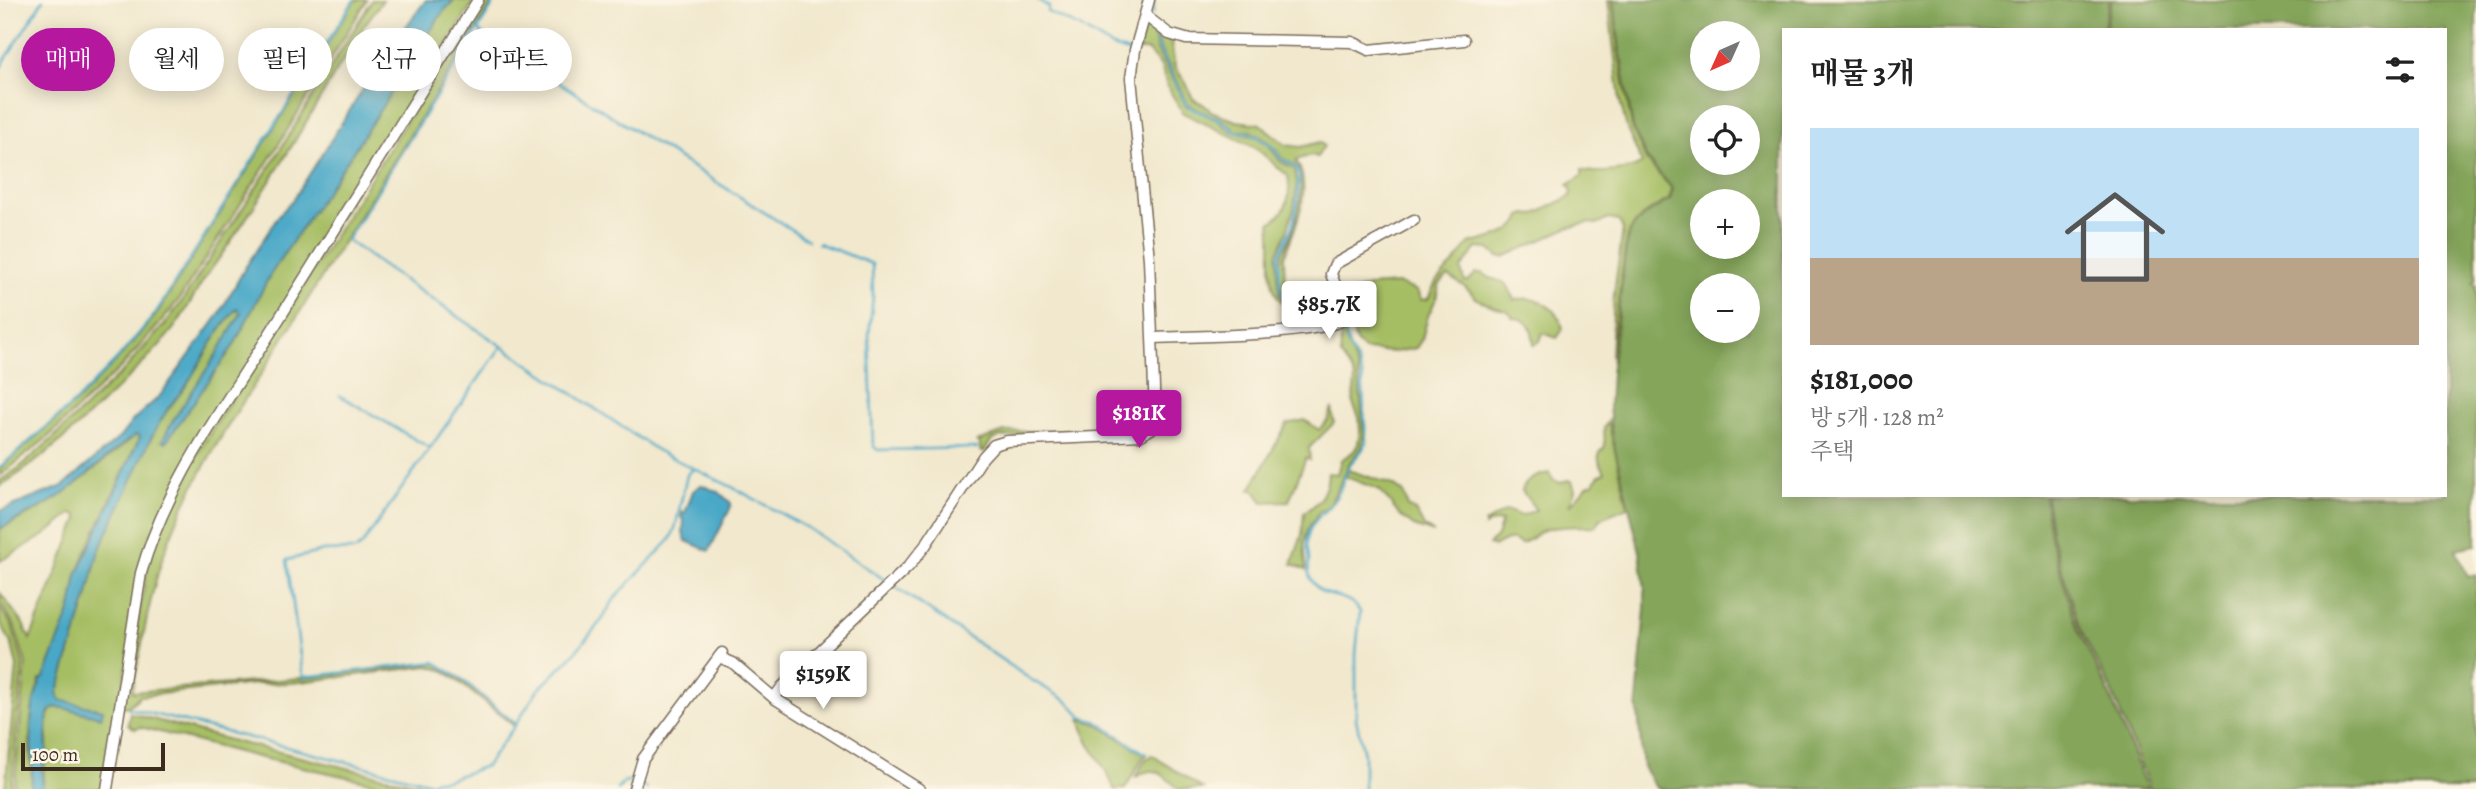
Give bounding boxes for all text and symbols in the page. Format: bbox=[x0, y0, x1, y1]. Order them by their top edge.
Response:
north arrow bbox=[1690, 21, 1760, 91]
map controls bbox=[1690, 21, 1760, 343]
chip: 매매 bbox=[21, 28, 115, 91]
chip: 월세 bbox=[129, 28, 224, 91]
chip: 필터 bbox=[238, 28, 332, 91]
chip: 신규 bbox=[346, 28, 441, 91]
chip: 아파트 bbox=[455, 28, 572, 91]
icon: filters bbox=[2381, 51, 2419, 89]
text: 매물 3개 bbox=[1810, 53, 1915, 93]
button: locate bbox=[1690, 105, 1760, 175]
icon: home bbox=[2052, 174, 2178, 300]
button: + bbox=[1690, 189, 1760, 259]
button: − bbox=[1690, 273, 1760, 343]
pin: $85.7K bbox=[1272, 282, 1386, 341]
text: $85.7K bbox=[1298, 288, 1360, 319]
text: $181,000 bbox=[1810, 359, 1913, 399]
pin: $181K bbox=[1090, 391, 1188, 450]
text: $181K bbox=[1112, 397, 1166, 428]
text: 방 5개 · 128 m² bbox=[1810, 402, 1944, 433]
text: 주택 bbox=[1810, 436, 1854, 467]
pin: $159K bbox=[774, 652, 872, 711]
text: $159K bbox=[796, 658, 850, 689]
scale bar bbox=[21, 740, 164, 772]
text: 100 m bbox=[32, 742, 78, 768]

